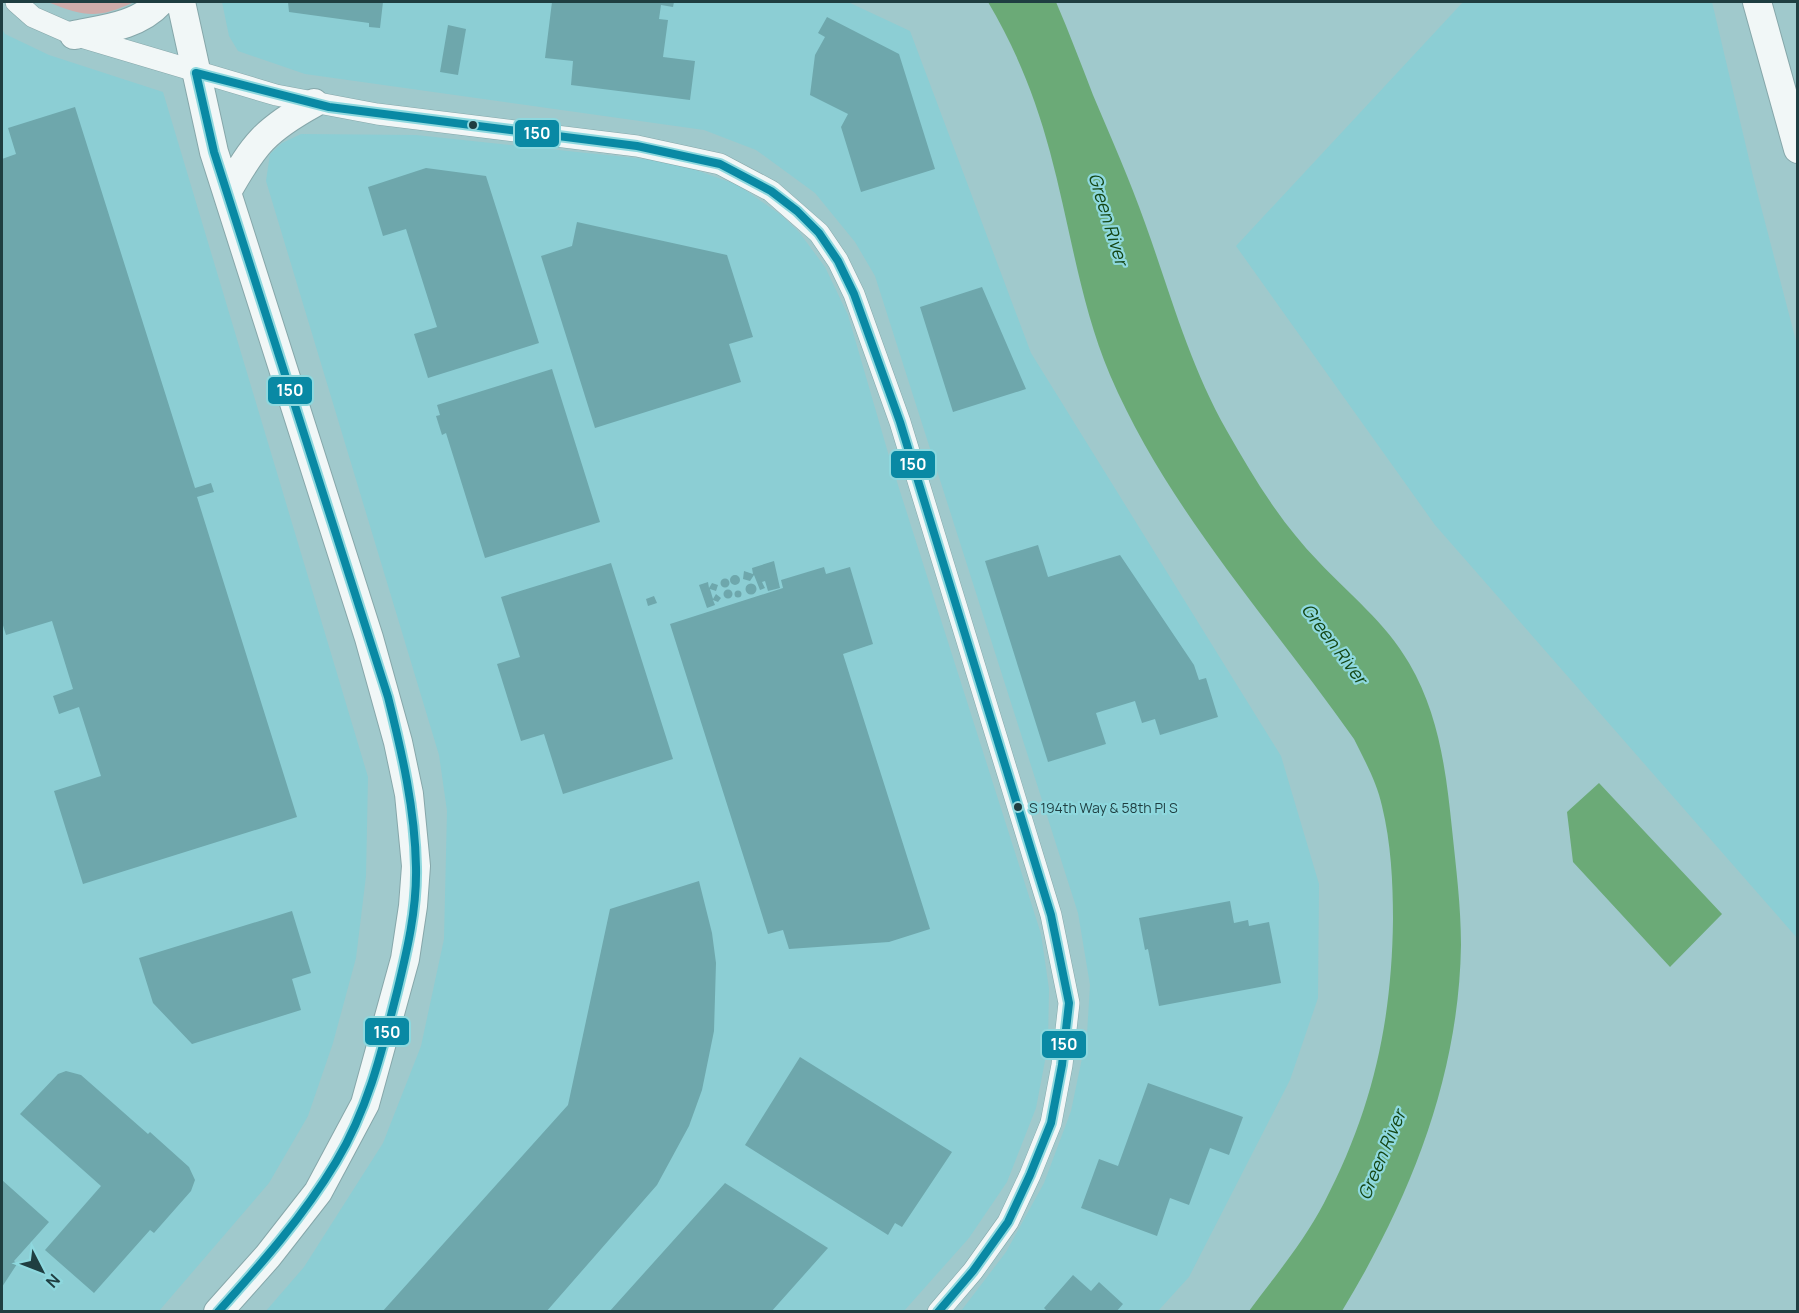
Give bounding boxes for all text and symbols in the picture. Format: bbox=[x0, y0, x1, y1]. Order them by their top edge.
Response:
unlabelled marker bbox=[467, 119, 479, 131]
line badge: 150 bbox=[514, 119, 560, 148]
text: 150 bbox=[524, 122, 550, 144]
water label: Green River bbox=[1084, 170, 1135, 270]
line badge: 150 bbox=[267, 376, 313, 405]
text: 150 bbox=[277, 379, 303, 401]
line badge: 150 bbox=[890, 450, 936, 479]
text: 150 bbox=[900, 453, 926, 475]
water label: Green River bbox=[1297, 598, 1375, 691]
place label: S 194th Way & 58th Pl S bbox=[1029, 798, 1178, 817]
marker: S 194th Way & 58th Pl S bbox=[1012, 801, 1024, 813]
line badge: 150 bbox=[364, 1017, 410, 1046]
text: 150 bbox=[374, 1021, 400, 1043]
line badge: 150 bbox=[1041, 1030, 1087, 1059]
text: 150 bbox=[1051, 1033, 1077, 1055]
water label: Green River bbox=[1351, 1104, 1412, 1203]
north arrow bbox=[12, 1241, 72, 1301]
text: N bbox=[41, 1269, 65, 1293]

